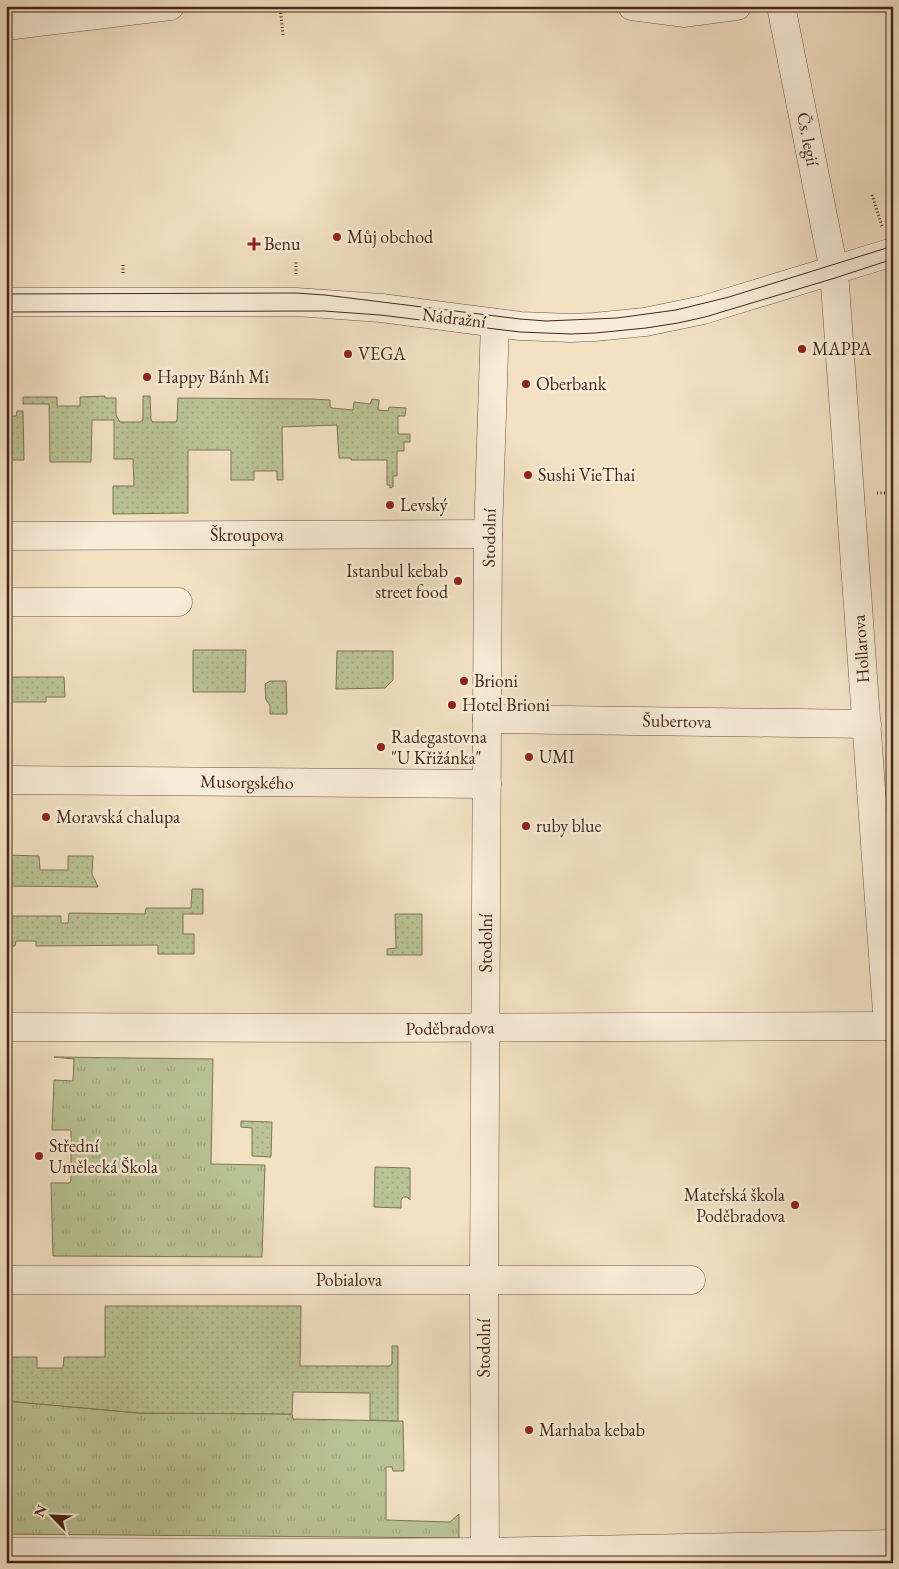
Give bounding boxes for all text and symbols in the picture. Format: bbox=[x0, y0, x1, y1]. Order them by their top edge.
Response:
street label: Čs. legií bbox=[792, 110, 825, 168]
place label: Můj obchod bbox=[347, 225, 434, 248]
marker: Můj obchod bbox=[331, 231, 343, 243]
place label: Benu bbox=[264, 232, 301, 255]
marker: Benu bbox=[248, 238, 260, 250]
street label: Nádražní bbox=[421, 302, 488, 333]
place label: MAPPA bbox=[812, 337, 872, 360]
place label: VEGA bbox=[358, 342, 406, 365]
marker: MAPPA bbox=[796, 343, 808, 355]
marker: VEGA bbox=[342, 348, 354, 360]
place label: Happy Bánh Mi bbox=[157, 365, 270, 388]
marker: Happy Bánh Mi bbox=[141, 371, 153, 383]
place label: Oberbank bbox=[536, 372, 607, 395]
marker: Oberbank bbox=[520, 378, 532, 390]
place label: Sushi VieThai bbox=[538, 463, 636, 486]
marker: Sushi VieThai bbox=[522, 469, 534, 481]
place label: Levský bbox=[400, 493, 448, 516]
marker: Levský bbox=[384, 499, 396, 511]
street label: Stodolní bbox=[476, 508, 501, 568]
street label: Škroupova bbox=[210, 523, 285, 546]
place label: Istanbul kebab street food bbox=[346, 559, 449, 603]
marker: Istanbul kebab street food bbox=[452, 575, 464, 587]
street label: Hollarova bbox=[847, 613, 874, 684]
place label: Brioni bbox=[474, 669, 518, 692]
marker: Brioni bbox=[458, 675, 470, 687]
place label: Hotel Brioni bbox=[462, 693, 550, 716]
marker: Hotel Brioni bbox=[446, 699, 458, 711]
street label: Šubertova bbox=[642, 708, 713, 733]
place label: Radegastovna "U Křižánka" bbox=[391, 725, 488, 769]
marker: Radegastovna "U Křižánka" bbox=[375, 741, 387, 753]
place label: UMI bbox=[539, 745, 575, 768]
marker: UMI bbox=[523, 751, 535, 763]
street label: Musorgského bbox=[200, 769, 294, 794]
place label: Moravská chalupa bbox=[56, 805, 181, 828]
marker: Moravská chalupa bbox=[40, 811, 52, 823]
place label: ruby blue bbox=[536, 814, 602, 837]
marker: ruby blue bbox=[520, 820, 532, 832]
street label: Stodolní bbox=[474, 913, 497, 972]
street label: Poděbradova bbox=[405, 1015, 496, 1040]
place label: Střední Umělecká Škola bbox=[49, 1134, 159, 1178]
marker: Střední Umělecká Škola bbox=[33, 1150, 45, 1162]
place label: Mateřská škola Poděbradova bbox=[684, 1183, 786, 1227]
marker: Mateřská škola Poděbradova bbox=[789, 1199, 801, 1211]
street label: Pobialova bbox=[316, 1268, 383, 1291]
street label: Stodolní bbox=[472, 1318, 495, 1377]
place label: Marhaba kebab bbox=[539, 1418, 645, 1441]
marker: Marhaba kebab bbox=[523, 1424, 535, 1436]
north arrow bbox=[28, 1492, 78, 1542]
text: N bbox=[30, 1501, 51, 1520]

